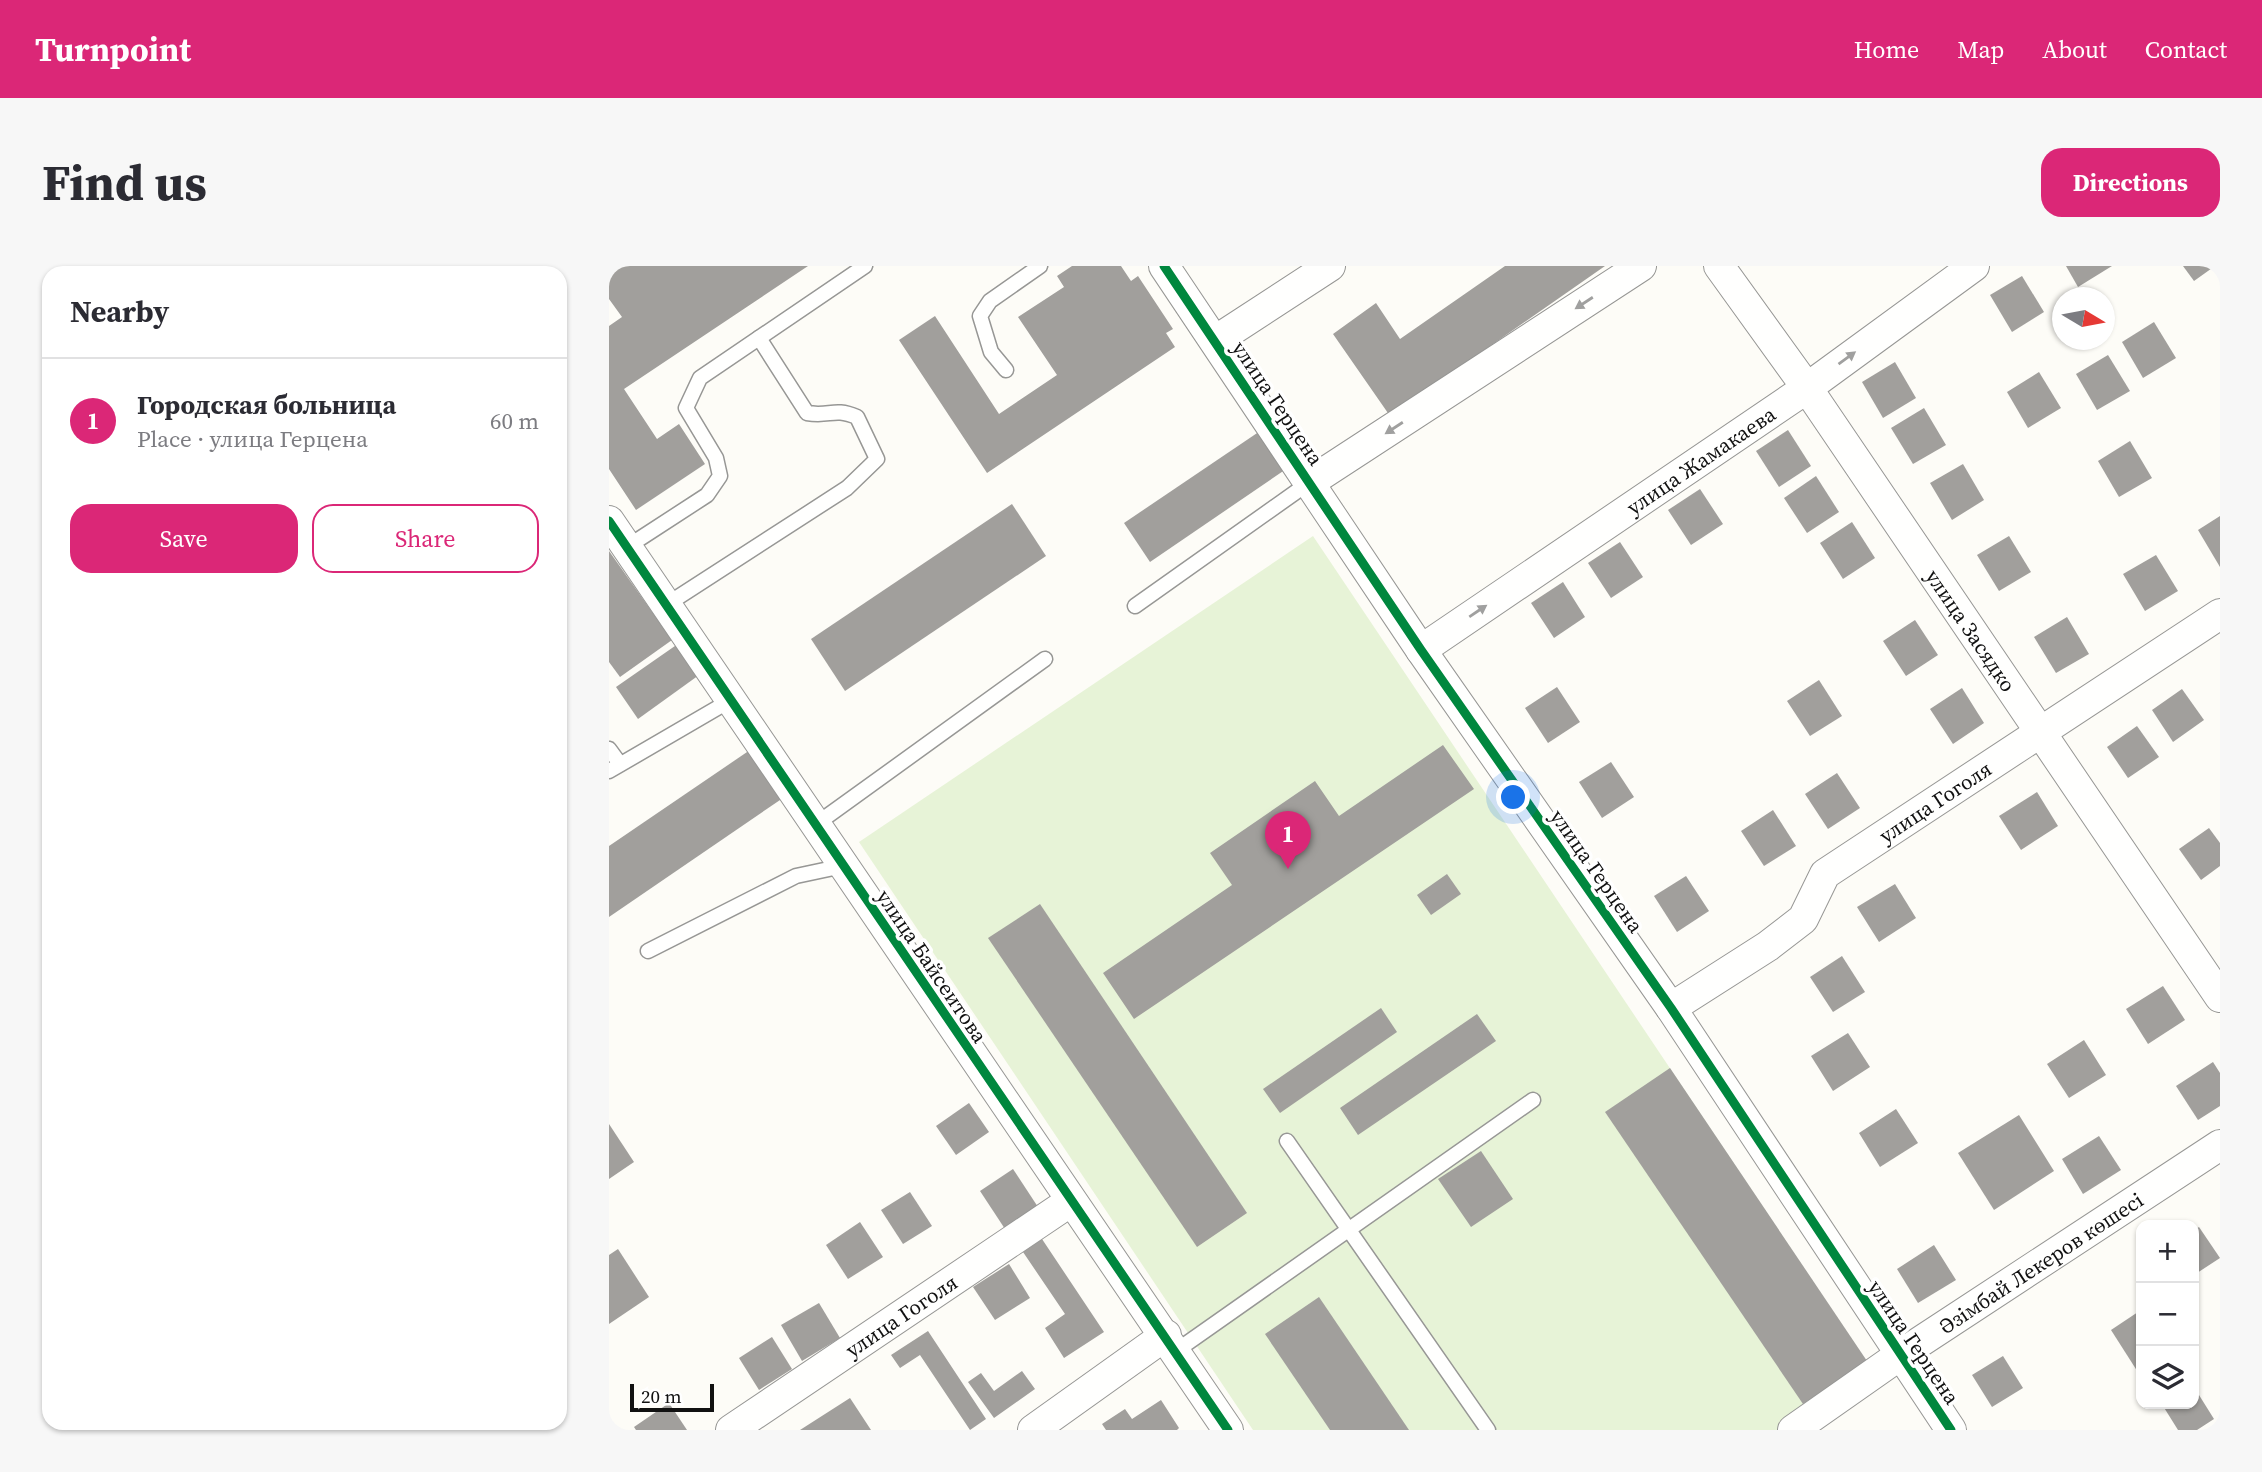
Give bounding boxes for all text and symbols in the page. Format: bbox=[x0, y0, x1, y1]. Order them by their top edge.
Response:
text: Turnpoint bbox=[35, 27, 191, 72]
text: Home bbox=[1854, 33, 1919, 66]
text: Map bbox=[1957, 33, 2004, 66]
text: About bbox=[2042, 33, 2107, 66]
text: Contact bbox=[2145, 33, 2227, 66]
button: Directions bbox=[2041, 148, 2220, 217]
text: Find us bbox=[42, 149, 207, 216]
north arrow bbox=[2052, 287, 2115, 350]
text: Nearby bbox=[70, 291, 169, 332]
one-way arrow bbox=[1574, 297, 1594, 310]
street label: улица Герцена bbox=[1225, 335, 1331, 471]
one-way arrow bbox=[1838, 351, 1856, 366]
text: Городская больница bbox=[137, 387, 396, 423]
street label: улица Жамакаева bbox=[1620, 399, 1781, 521]
text: 1 bbox=[87, 405, 99, 437]
text: 60 m bbox=[490, 405, 539, 437]
one-way arrow bbox=[1384, 421, 1403, 434]
text: Place · улица Герцена bbox=[137, 423, 368, 455]
button: Save bbox=[70, 504, 298, 573]
button: Share bbox=[312, 504, 539, 573]
street label: улица Засядко bbox=[1919, 563, 2023, 697]
one-way arrow bbox=[1468, 605, 1487, 618]
street label: улица Гоголя bbox=[1873, 754, 1997, 849]
your location bbox=[1496, 780, 1530, 814]
street label: улица Герцена bbox=[1544, 803, 1651, 939]
pin: 1 bbox=[1265, 811, 1311, 869]
street label: улица Байсеитова bbox=[870, 884, 994, 1049]
street label: Әзімбай Лекеров көшесі bbox=[1933, 1185, 2149, 1340]
map controls bbox=[2136, 1220, 2199, 1409]
button: + bbox=[2136, 1220, 2199, 1283]
street label: улица Гоголя bbox=[839, 1267, 963, 1364]
street label: улица Герцена bbox=[1861, 1274, 1967, 1410]
button: − bbox=[2136, 1283, 2199, 1346]
button: layers bbox=[2136, 1346, 2199, 1409]
scale bar bbox=[630, 1381, 714, 1413]
text: 20 m bbox=[641, 1383, 682, 1409]

